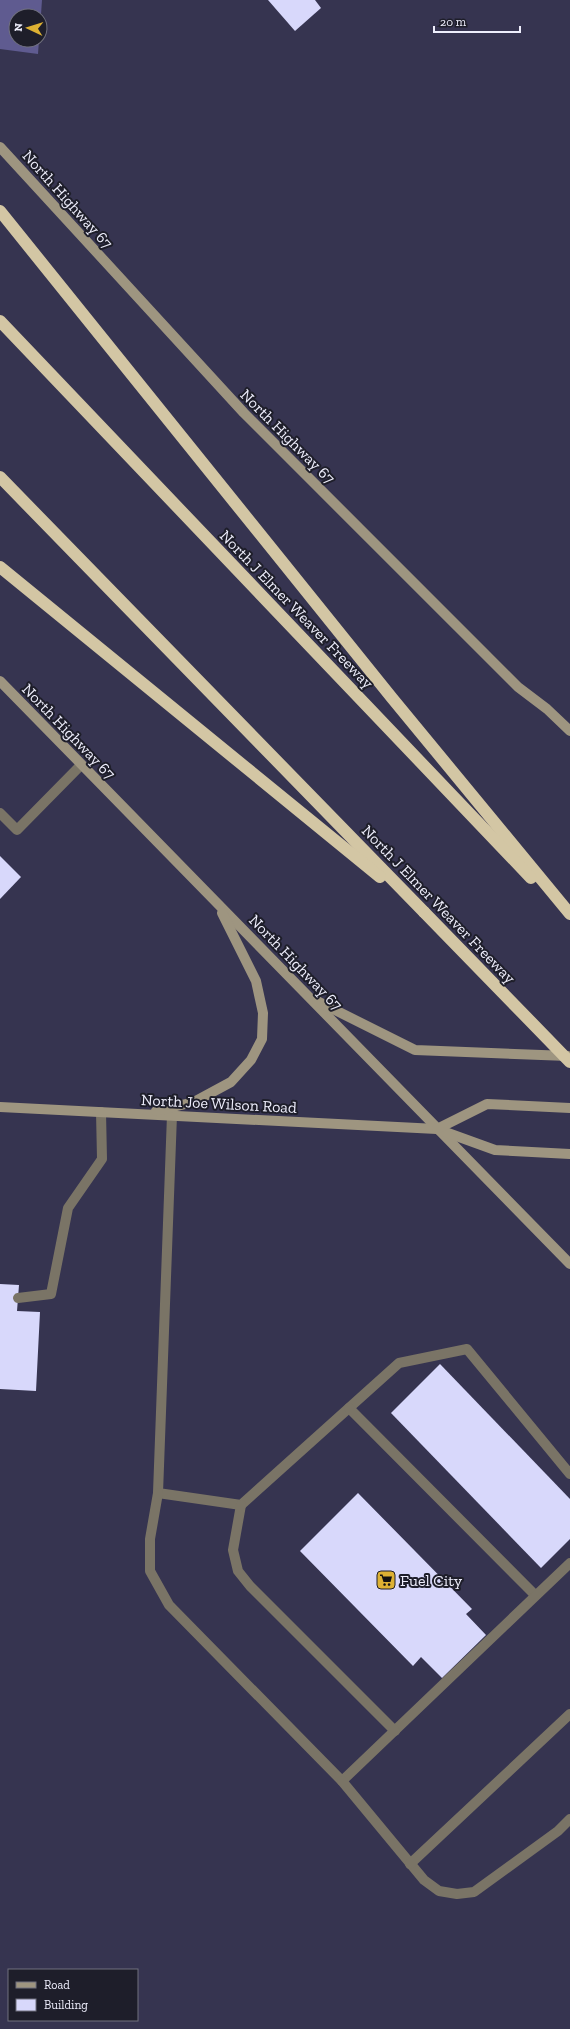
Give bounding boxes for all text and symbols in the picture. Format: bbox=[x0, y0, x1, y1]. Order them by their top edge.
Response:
north arrow bbox=[8, 8, 48, 48]
scale bar bbox=[434, 8, 520, 34]
text: 20 m bbox=[440, 15, 467, 29]
text: N bbox=[12, 22, 25, 32]
street label: North Highway 67 bbox=[18, 146, 117, 253]
street label: North Highway 67 bbox=[236, 385, 339, 488]
street label: North J Elmer Weaver Freeway bbox=[216, 526, 378, 693]
street label: North Highway 67 bbox=[18, 679, 120, 784]
street label: North J Elmer Weaver Freeway bbox=[358, 821, 520, 988]
street label: North Highway 67 bbox=[245, 910, 347, 1015]
street label: North Joe Wilson Road bbox=[141, 1090, 298, 1117]
supermarket icon: Fuel City bbox=[375, 1569, 397, 1591]
place label: Fuel City bbox=[400, 1571, 463, 1590]
legend bbox=[8, 1969, 138, 2021]
text: Road bbox=[44, 1978, 70, 1992]
text: Building bbox=[44, 1998, 88, 2012]

